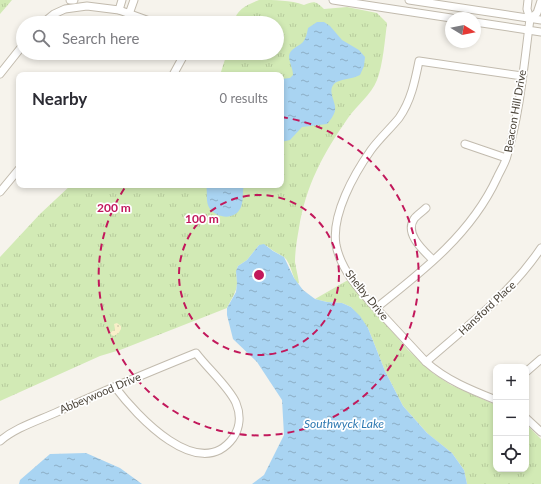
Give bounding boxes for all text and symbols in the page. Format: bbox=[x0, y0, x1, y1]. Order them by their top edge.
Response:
north arrow bbox=[445, 12, 481, 48]
search box bbox=[16, 16, 284, 60]
icon: search bbox=[30, 27, 52, 49]
text: Search here bbox=[62, 29, 139, 47]
street label: Beacon Hill Drive bbox=[501, 68, 528, 153]
text: Nearby bbox=[32, 88, 87, 109]
text: 0 results bbox=[220, 90, 268, 106]
text: 200 m bbox=[97, 200, 131, 215]
text: 100 m bbox=[185, 211, 219, 226]
street label: Shelby Drive bbox=[343, 267, 392, 323]
centre of rings bbox=[252, 268, 266, 282]
street label: Hansford Place bbox=[456, 278, 518, 337]
map controls bbox=[493, 364, 529, 472]
button: + bbox=[493, 364, 529, 400]
street label: Abbeywood Drive bbox=[57, 369, 143, 416]
button: − bbox=[493, 400, 529, 436]
water label: Southwyck Lake bbox=[304, 416, 384, 431]
button: locate bbox=[493, 436, 529, 472]

